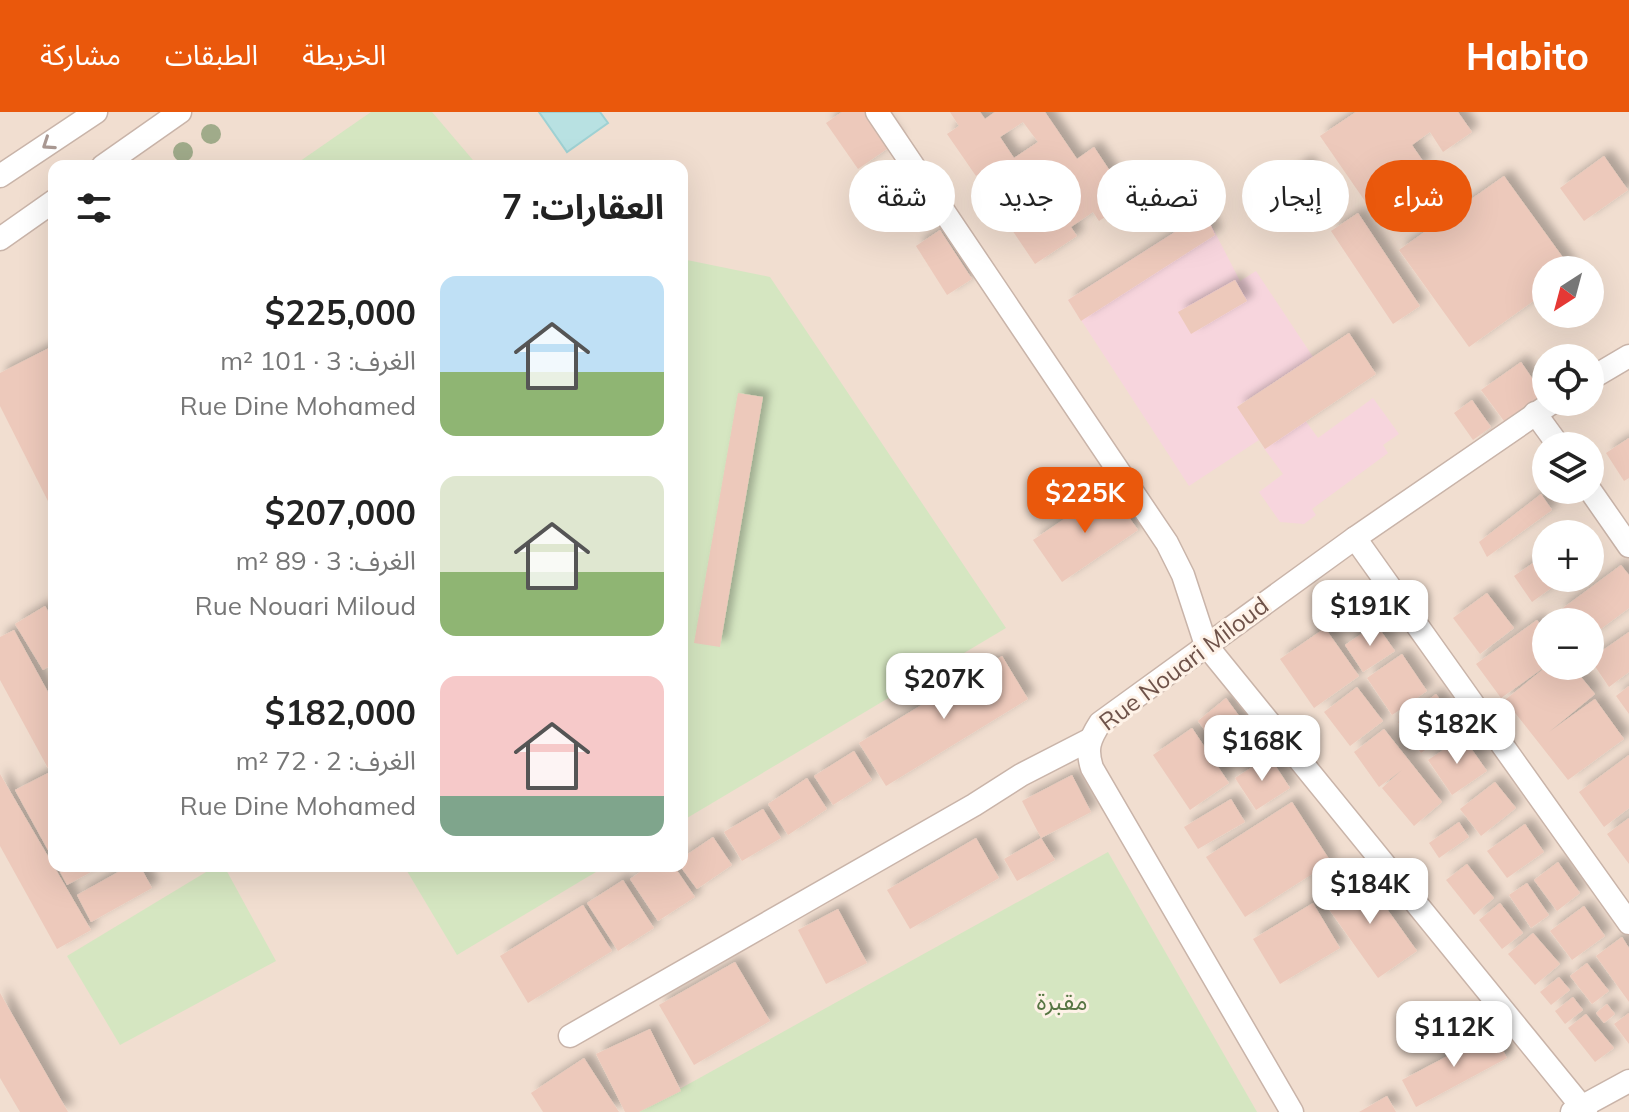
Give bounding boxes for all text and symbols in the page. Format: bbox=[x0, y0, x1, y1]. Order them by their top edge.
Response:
text: Habito bbox=[1466, 32, 1589, 80]
text: مشاركة bbox=[40, 37, 121, 72]
text: الطبقات bbox=[165, 37, 258, 72]
text: الخريطة bbox=[302, 37, 386, 72]
one-way arrow bbox=[42, 134, 57, 149]
chip: شقة bbox=[849, 160, 955, 232]
chip: جديد bbox=[971, 160, 1081, 232]
chip: تصفية bbox=[1097, 160, 1226, 232]
chip: إيجار bbox=[1242, 160, 1349, 232]
chip: شراء bbox=[1365, 160, 1472, 232]
text: العقارات: 7 bbox=[502, 185, 664, 228]
icon: filters bbox=[72, 186, 116, 230]
north arrow bbox=[1532, 256, 1604, 328]
map controls bbox=[1532, 256, 1604, 680]
text: $225,000 bbox=[265, 291, 416, 334]
icon: home bbox=[504, 308, 600, 404]
text: الغرف: 3 · 101 m² bbox=[220, 344, 416, 377]
button: locate bbox=[1532, 344, 1604, 416]
text: Rue Dine Mohamed bbox=[180, 389, 416, 422]
button: layers bbox=[1532, 432, 1604, 504]
pin: $225K bbox=[1029, 467, 1141, 535]
text: $225K bbox=[1045, 476, 1125, 509]
text: $207,000 bbox=[265, 491, 416, 534]
icon: home bbox=[504, 508, 600, 604]
button: + bbox=[1532, 520, 1604, 592]
text: الغرف: 3 · 89 m² bbox=[236, 544, 416, 577]
pin: $191K bbox=[1314, 580, 1426, 648]
text: Rue Nouari Miloud bbox=[195, 589, 416, 622]
text: $191K bbox=[1330, 589, 1410, 622]
street label: Rue Nouari Miloud bbox=[1093, 590, 1274, 737]
button: − bbox=[1532, 608, 1604, 680]
pin: $207K bbox=[888, 653, 1000, 721]
text: $207K bbox=[904, 662, 984, 695]
text: $182,000 bbox=[265, 691, 416, 734]
pin: $182K bbox=[1401, 698, 1513, 766]
text: $182K bbox=[1417, 707, 1497, 740]
icon: home bbox=[504, 708, 600, 804]
pin: $168K bbox=[1206, 715, 1318, 783]
text: $168K bbox=[1222, 724, 1302, 757]
text: الغرف: 2 · 72 m² bbox=[236, 744, 416, 777]
text: Rue Dine Mohamed bbox=[180, 789, 416, 822]
pin: $184K bbox=[1314, 858, 1426, 926]
text: $184K bbox=[1330, 867, 1410, 900]
park label: مقبرة bbox=[1037, 986, 1087, 1016]
pin: $112K bbox=[1398, 1001, 1510, 1069]
text: $112K bbox=[1414, 1010, 1494, 1043]

